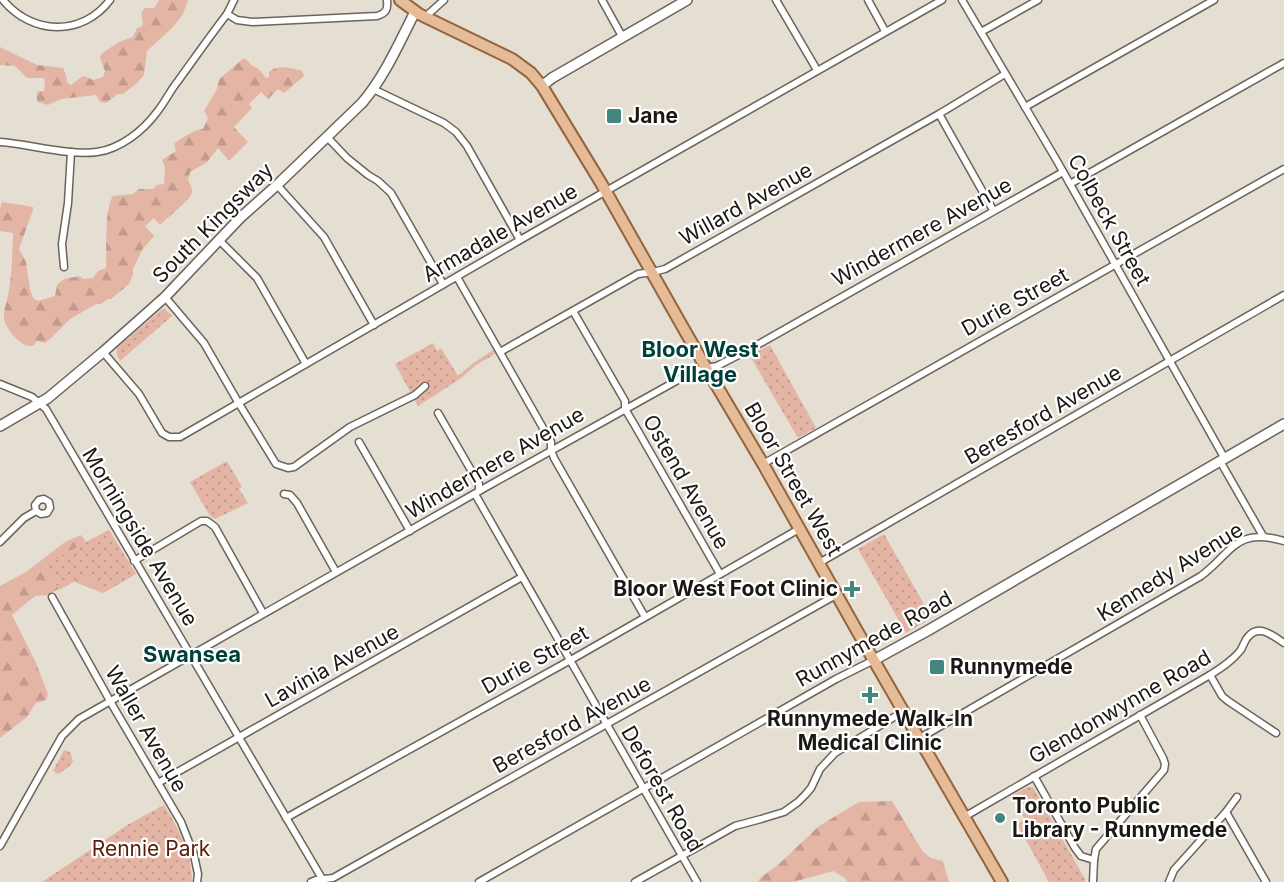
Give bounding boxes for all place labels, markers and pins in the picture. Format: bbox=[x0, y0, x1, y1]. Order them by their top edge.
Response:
place label: Jane bbox=[628, 103, 678, 128]
marker: Jane bbox=[605, 107, 623, 125]
place label: Bloor West Foot Clinic bbox=[613, 576, 838, 601]
marker: Bloor West Foot Clinic bbox=[843, 580, 861, 598]
place label: Runnymede bbox=[950, 654, 1073, 679]
marker: Runnymede bbox=[928, 658, 946, 676]
marker: Runnymede Walk-In Medical Clinic bbox=[861, 686, 879, 704]
place label: Runnymede Walk-In Medical Clinic bbox=[767, 706, 973, 755]
place label: Toronto Public Library - Runnymede bbox=[1012, 793, 1227, 842]
marker: Toronto Public Library - Runnymede bbox=[993, 811, 1007, 825]

